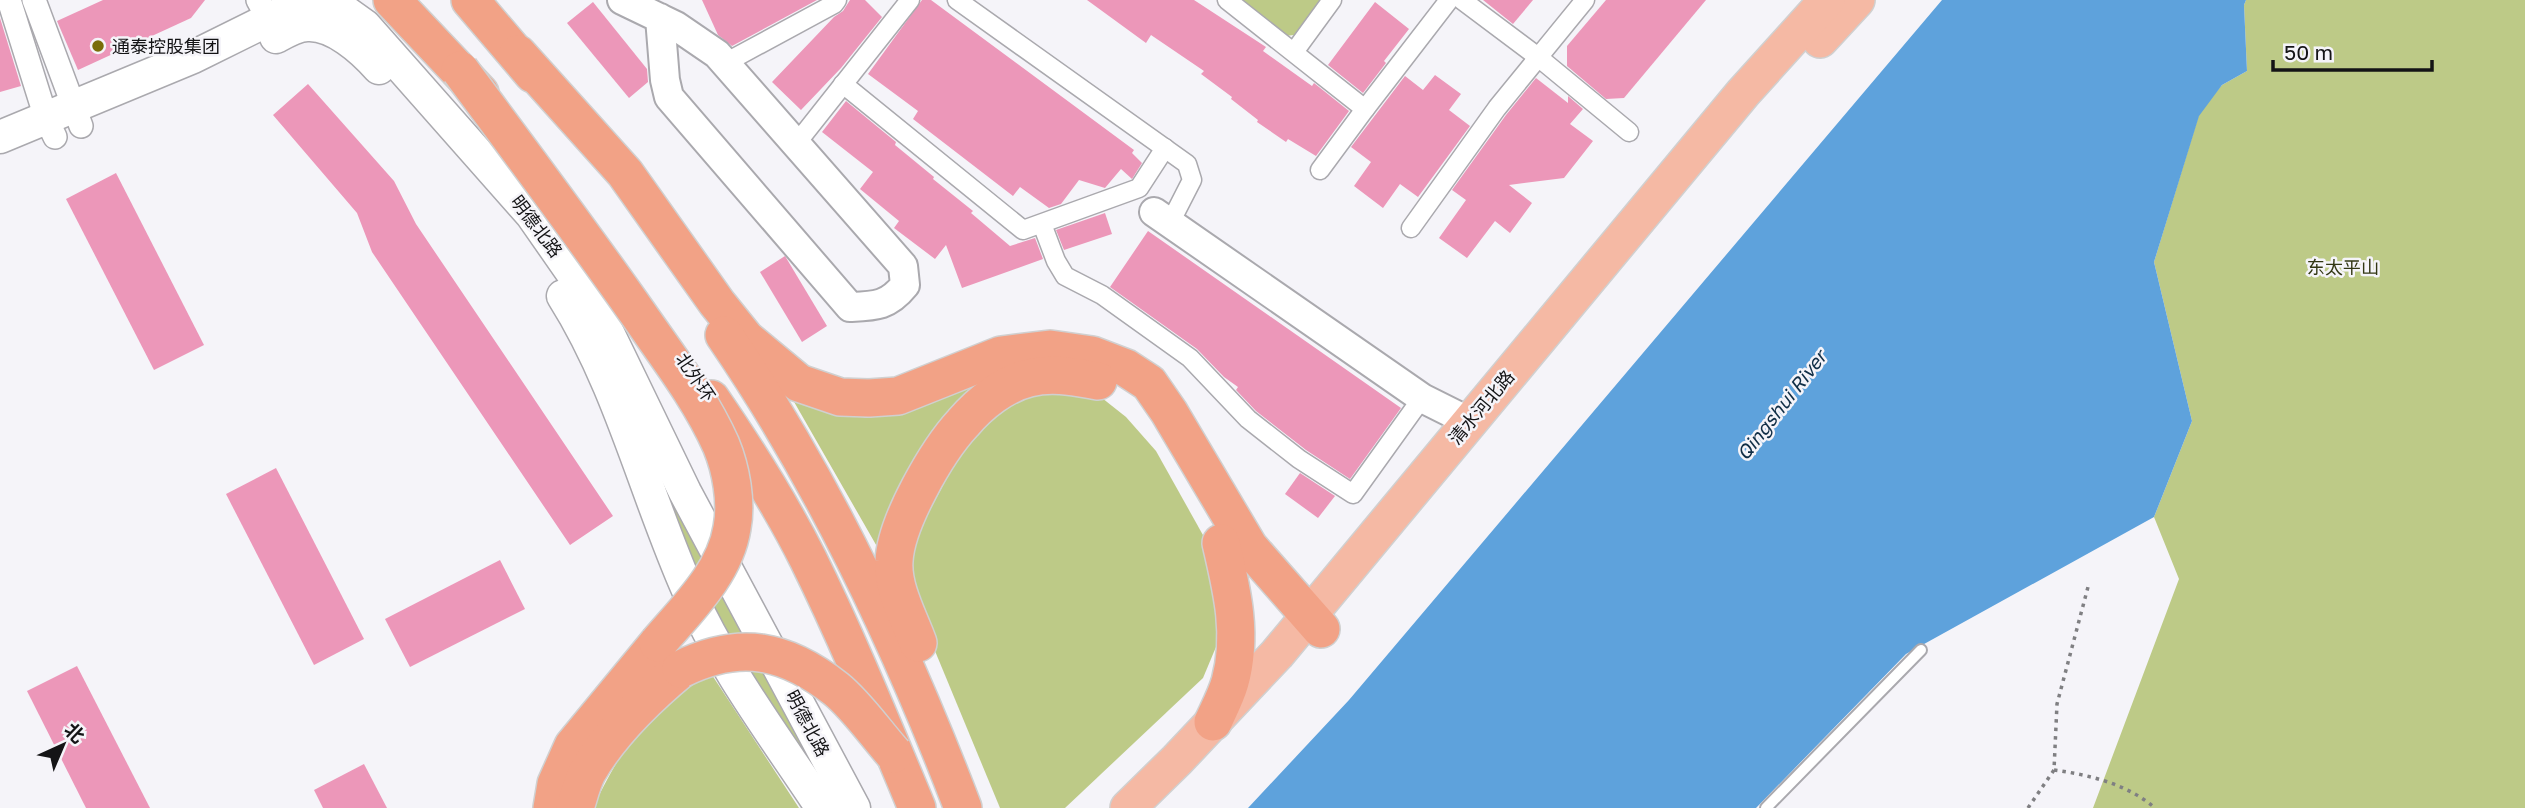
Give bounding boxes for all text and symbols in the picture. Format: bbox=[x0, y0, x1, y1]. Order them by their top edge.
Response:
scale bar bbox=[2273, 28, 2432, 72]
place label: 通泰控股集团 bbox=[112, 35, 220, 57]
marker: 通泰控股集团 bbox=[90, 38, 106, 54]
text: 50 m bbox=[2284, 39, 2333, 65]
street label: 明德北路 bbox=[507, 191, 567, 261]
park label: 东太平山 bbox=[2307, 256, 2379, 278]
water label: Qingshui River bbox=[1731, 344, 1832, 464]
street label: 北外环 bbox=[672, 348, 720, 406]
street label: 清水河北路 bbox=[1444, 365, 1518, 449]
street label: 明德北路 bbox=[781, 686, 835, 760]
north arrow bbox=[28, 710, 98, 780]
text: 北 bbox=[60, 718, 90, 747]

